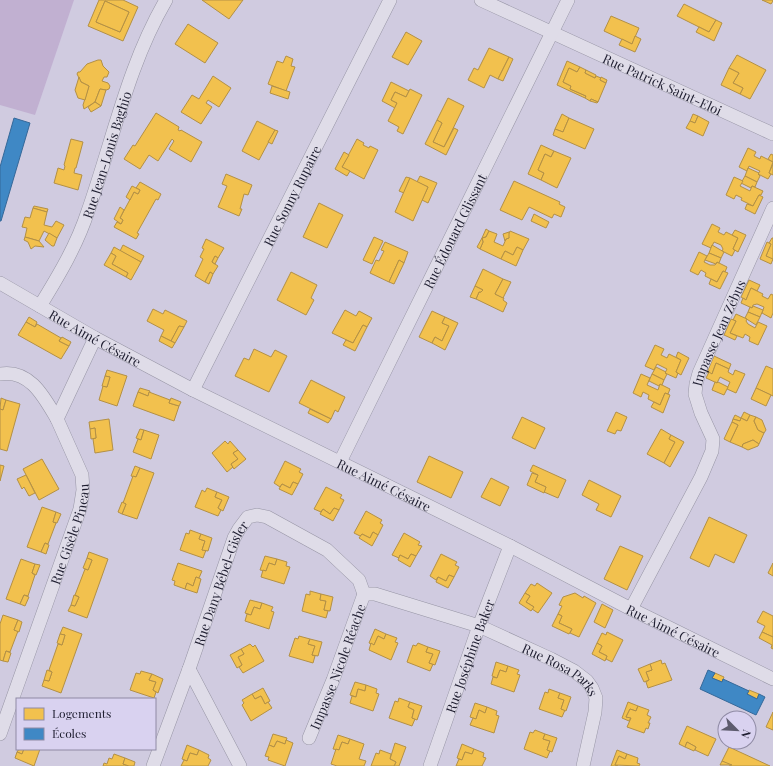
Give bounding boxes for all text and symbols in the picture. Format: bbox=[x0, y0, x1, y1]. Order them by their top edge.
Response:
street label: Rue Patrick Saint-Eloi bbox=[600, 49, 725, 118]
street label: Rue Jean-Louis Baghio bbox=[78, 89, 134, 220]
street label: Rue Sonny Rupaire bbox=[259, 142, 324, 249]
street label: Rue Édouard Glissant bbox=[419, 170, 490, 291]
street label: Impasse Jean Zébus bbox=[687, 277, 748, 388]
street label: Rue Aimé Césaire bbox=[47, 305, 145, 370]
street label: Rue Aimé Césaire bbox=[335, 454, 434, 515]
street label: Rue Gisèle Pineau bbox=[46, 483, 92, 586]
street label: Rue Dany Bébel-Gisler bbox=[189, 517, 251, 648]
street label: Rue Joséphine Baker bbox=[441, 596, 497, 715]
street label: Rue Aimé Césaire bbox=[624, 600, 724, 661]
street label: Impasse Nicole Réache bbox=[305, 601, 369, 732]
street label: Rue Rosa Parks bbox=[520, 639, 603, 699]
legend bbox=[16, 698, 156, 750]
text: Logements bbox=[52, 705, 111, 721]
north arrow bbox=[717, 710, 757, 750]
text: Écoles bbox=[52, 725, 86, 741]
text: N bbox=[738, 728, 755, 741]

